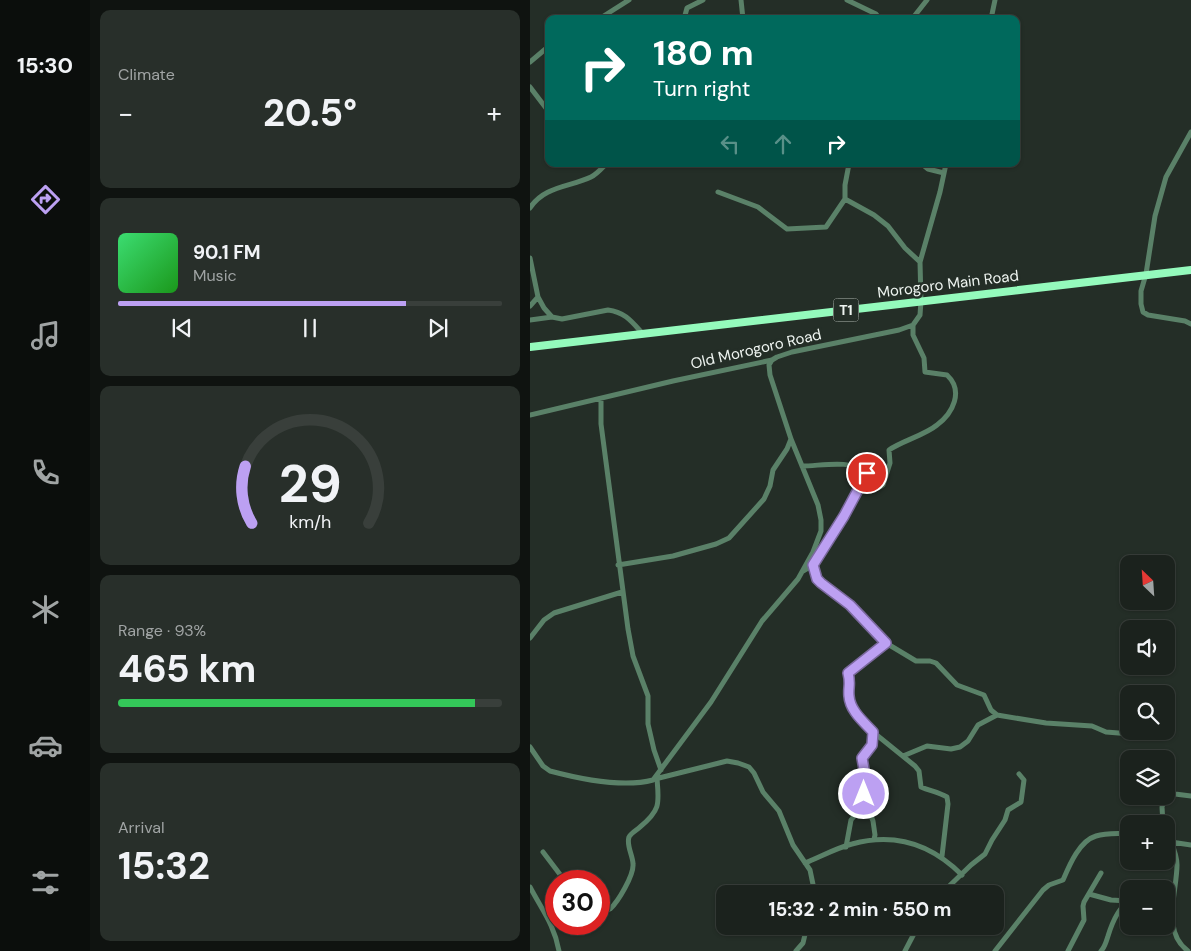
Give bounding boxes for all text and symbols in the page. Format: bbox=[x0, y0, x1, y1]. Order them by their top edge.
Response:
text: 180 m bbox=[653, 30, 754, 76]
icon: right bbox=[570, 35, 635, 100]
text: 15:30 bbox=[17, 51, 73, 80]
text: Climate bbox=[118, 64, 175, 85]
text: Turn right bbox=[653, 74, 750, 103]
text: 20.5° bbox=[263, 88, 357, 138]
text: − bbox=[118, 95, 133, 132]
text: + bbox=[487, 95, 502, 132]
icon: left bbox=[716, 130, 744, 158]
icon: ahead bbox=[769, 130, 797, 158]
icon: right bbox=[822, 130, 850, 158]
icon: directions bbox=[28, 182, 63, 217]
text: 90.1 FM bbox=[193, 240, 261, 265]
text: Music bbox=[193, 265, 237, 286]
street label: Morogoro Main Road bbox=[876, 265, 1020, 303]
road number: T1 bbox=[834, 298, 858, 322]
icon: previous bbox=[168, 314, 196, 342]
icon: pause bbox=[296, 314, 324, 342]
icon: next bbox=[424, 314, 452, 342]
icon: music bbox=[28, 318, 63, 353]
street label: Old Morogoro Road bbox=[689, 324, 823, 374]
text: 29 bbox=[279, 450, 341, 518]
pin bbox=[846, 452, 888, 494]
icon: phone bbox=[28, 455, 63, 490]
icon: arrive bbox=[853, 459, 881, 487]
text: km/h bbox=[289, 510, 331, 534]
north arrow bbox=[1120, 555, 1175, 610]
map controls bbox=[1120, 555, 1175, 935]
icon: climate bbox=[28, 592, 63, 627]
text: Range · 93% bbox=[118, 620, 206, 641]
button: sound bbox=[1120, 620, 1175, 675]
text: 465 km bbox=[118, 644, 256, 694]
button: search bbox=[1120, 685, 1175, 740]
icon: car bbox=[28, 728, 63, 763]
button: layers bbox=[1120, 750, 1175, 805]
position arrow bbox=[837, 767, 889, 819]
button: + bbox=[1120, 815, 1175, 870]
text: Arrival bbox=[118, 817, 165, 838]
text: 15:32 bbox=[118, 841, 210, 891]
icon: filters bbox=[28, 865, 63, 900]
speed limit sign: 30 bbox=[545, 870, 610, 935]
button: − bbox=[1120, 880, 1175, 935]
text: 15:32 · 2 min · 550 m bbox=[768, 897, 952, 922]

